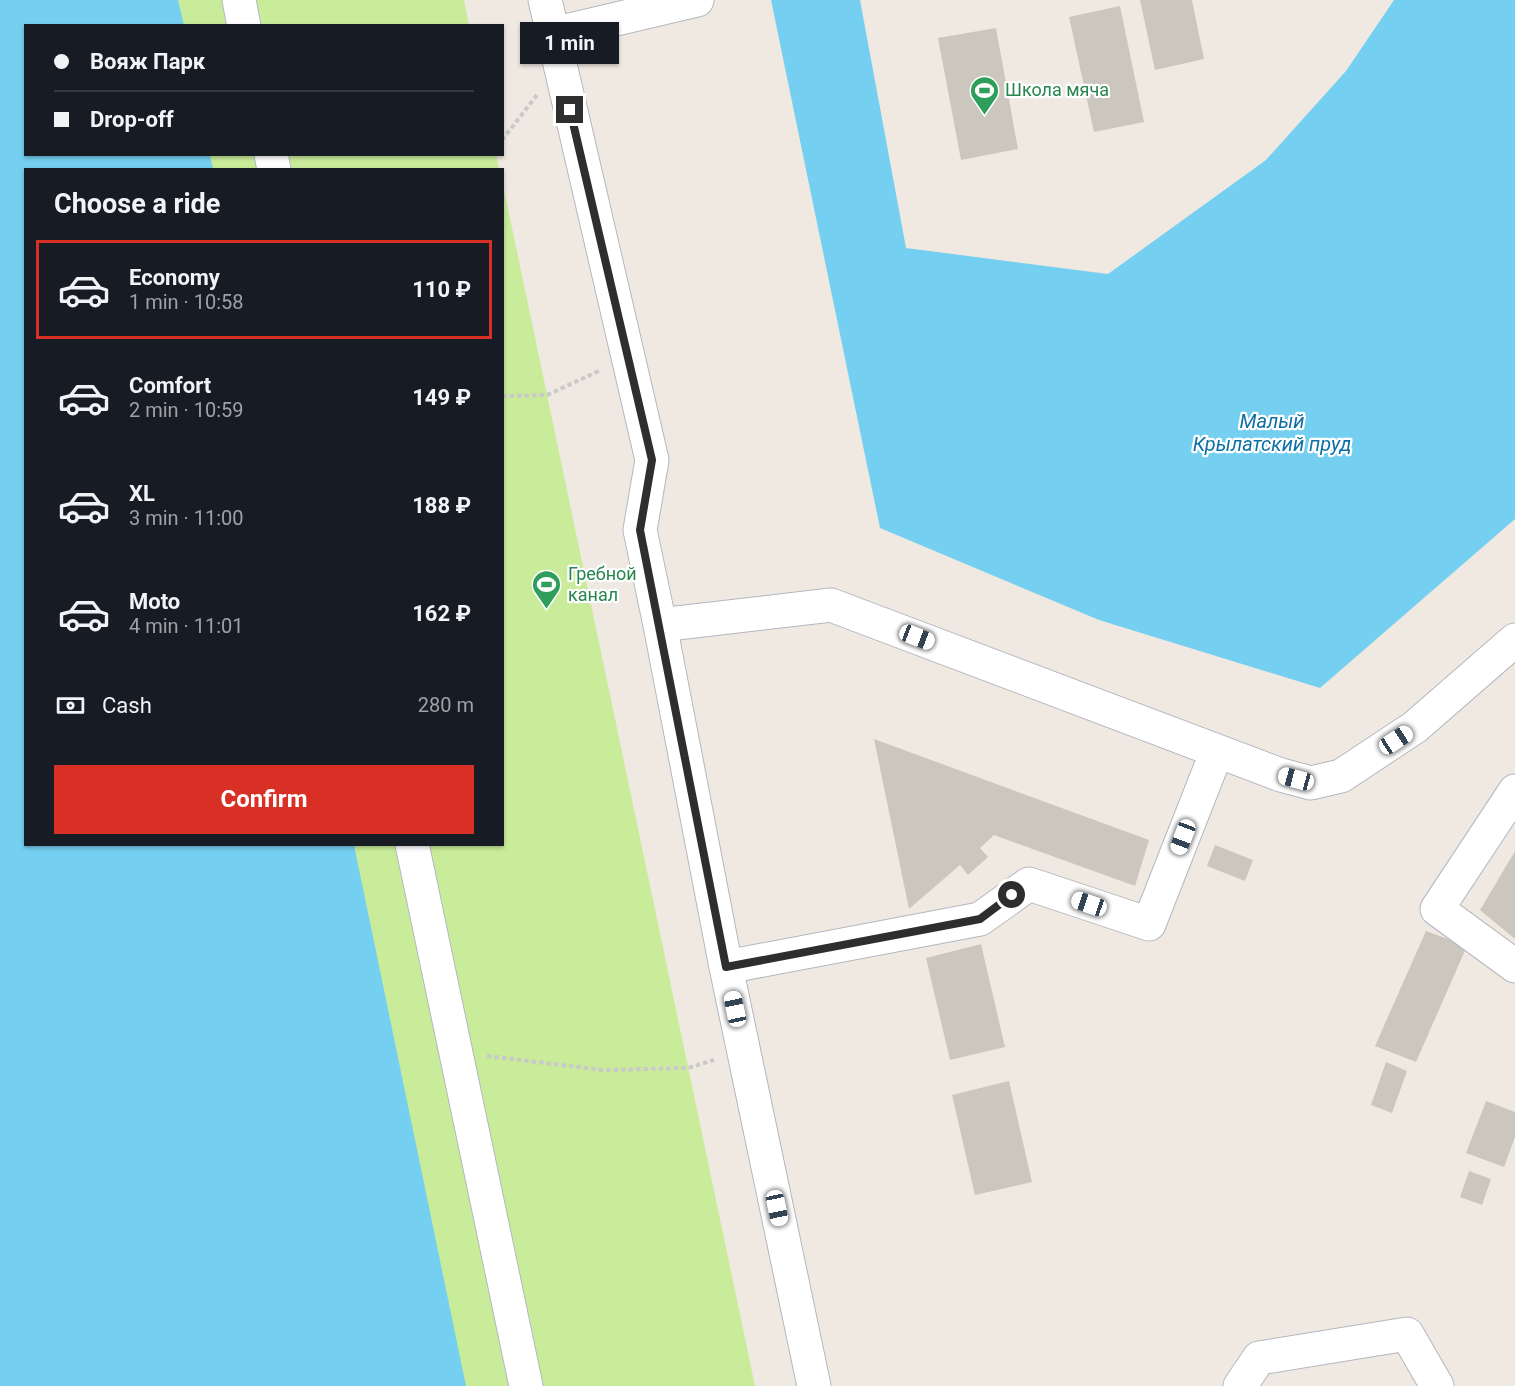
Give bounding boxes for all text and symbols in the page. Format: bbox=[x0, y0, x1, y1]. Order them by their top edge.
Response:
callout: 1 min bbox=[520, 23, 620, 65]
text: 1 min bbox=[544, 31, 595, 55]
text: Вояж Парк bbox=[90, 49, 205, 74]
sports icon: Школа мяча bbox=[968, 74, 1000, 116]
place label: Школа мяча bbox=[1005, 79, 1109, 100]
route end bbox=[556, 96, 583, 123]
text: Drop-off bbox=[90, 107, 174, 132]
text: Choose a ride bbox=[54, 188, 220, 220]
icon: car bbox=[57, 263, 111, 317]
text: Economy bbox=[129, 265, 220, 290]
text: 110 ₽ bbox=[412, 277, 471, 302]
text: 1 min · 10:58 bbox=[129, 290, 244, 314]
icon: car bbox=[57, 371, 111, 425]
text: Comfort bbox=[129, 373, 211, 398]
text: 149 ₽ bbox=[412, 385, 471, 410]
text: 2 min · 10:59 bbox=[129, 398, 244, 422]
water label: Малый Крылатский пруд bbox=[1193, 409, 1351, 456]
icon: car bbox=[57, 479, 111, 533]
text: XL bbox=[129, 481, 155, 506]
text: 188 ₽ bbox=[412, 493, 471, 518]
text: 3 min · 11:00 bbox=[129, 506, 244, 530]
place label: Гребной канал bbox=[568, 563, 637, 605]
sports icon: Гребной канал bbox=[531, 568, 563, 610]
icon: car bbox=[57, 587, 111, 641]
text: Moto bbox=[129, 589, 180, 614]
text: 162 ₽ bbox=[412, 601, 471, 626]
text: 4 min · 11:01 bbox=[129, 614, 244, 638]
car bbox=[897, 622, 937, 652]
icon: cash bbox=[54, 689, 87, 722]
text: Cash bbox=[102, 693, 152, 718]
text: 280 m bbox=[418, 693, 474, 717]
car bbox=[1376, 723, 1416, 757]
button: Confirm bbox=[54, 765, 474, 834]
car bbox=[1276, 766, 1316, 792]
car bbox=[1168, 817, 1198, 857]
route start bbox=[998, 881, 1025, 908]
car bbox=[1069, 890, 1109, 918]
car bbox=[722, 990, 748, 1028]
car bbox=[764, 1189, 790, 1227]

